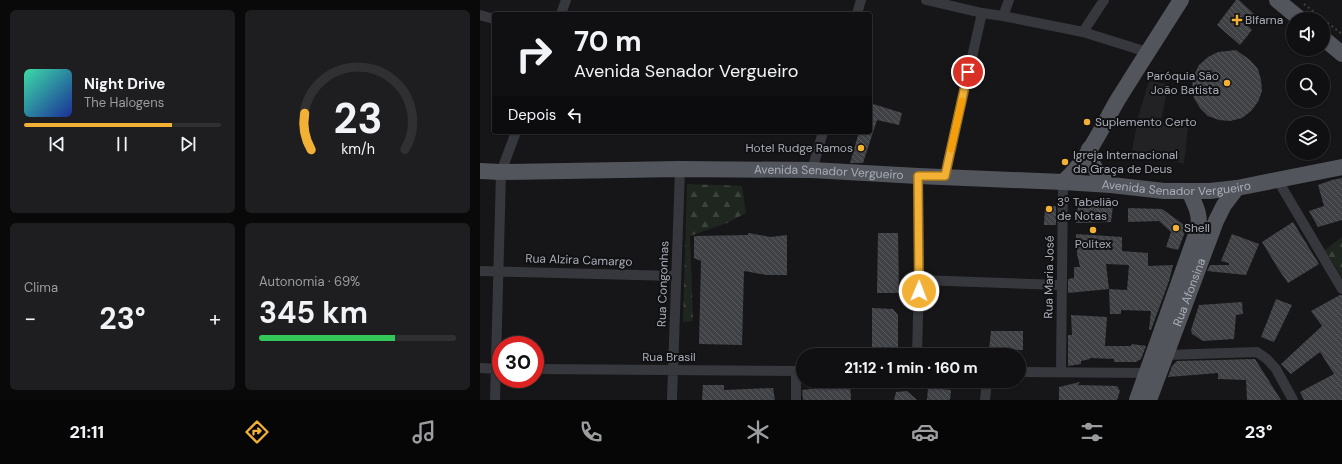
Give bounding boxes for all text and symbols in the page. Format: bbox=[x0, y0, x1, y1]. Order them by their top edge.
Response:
place label: BIfarna bbox=[1245, 12, 1283, 28]
map controls bbox=[1286, 12, 1330, 160]
button: sound bbox=[1286, 12, 1330, 56]
marker: BIfarna bbox=[1232, 15, 1242, 25]
text: 70 m bbox=[574, 23, 642, 60]
icon: right bbox=[508, 28, 560, 80]
pin bbox=[951, 55, 985, 89]
text: Avenida Senador Vergueiro bbox=[574, 59, 798, 83]
icon: arrive bbox=[957, 61, 979, 83]
button: search bbox=[1286, 64, 1330, 108]
place label: Paróquia São João Batista bbox=[1147, 68, 1219, 98]
text: Night Drive bbox=[84, 74, 165, 94]
marker: Paróquia São João Batista bbox=[1222, 78, 1232, 88]
text: 23 bbox=[333, 91, 382, 145]
text: The Halogens bbox=[84, 94, 164, 111]
icon: left bbox=[564, 104, 586, 126]
text: Depois bbox=[508, 105, 556, 125]
place label: Suplemento Certo bbox=[1095, 114, 1197, 130]
button: layers bbox=[1286, 116, 1330, 160]
marker: Suplemento Certo bbox=[1082, 117, 1092, 127]
icon: previous bbox=[46, 133, 68, 155]
icon: pause bbox=[111, 133, 133, 155]
icon: next bbox=[177, 133, 199, 155]
text: km/h bbox=[341, 139, 374, 157]
place label: Hotel Rudge Ramos bbox=[745, 140, 853, 156]
marker: Hotel Rudge Ramos bbox=[856, 143, 866, 153]
place label: Igreja Internacional da Graça de Deus bbox=[1073, 147, 1178, 177]
marker: Igreja Internacional da Graça de Deus bbox=[1060, 157, 1070, 167]
street label: Avenida Senador Vergueiro bbox=[754, 162, 904, 183]
street label: Avenida Senador Vergueiro bbox=[1101, 176, 1252, 199]
place label: 3º Tabelião de Notas bbox=[1057, 194, 1119, 224]
marker: 3º Tabelião de Notas bbox=[1044, 204, 1054, 214]
place label: Shell bbox=[1184, 220, 1210, 236]
marker: Shell bbox=[1171, 223, 1181, 233]
marker: Politex bbox=[1088, 225, 1098, 235]
street label: Rua Maria José bbox=[1040, 235, 1058, 319]
place label: Politex bbox=[1075, 236, 1111, 252]
street label: Rua Congonhas bbox=[653, 241, 673, 327]
street label: Rua Alzira Camargo bbox=[525, 250, 633, 270]
street label: Rua Afonsina bbox=[1169, 256, 1209, 329]
position arrow bbox=[898, 270, 940, 312]
text: Autonomia · 69% bbox=[259, 273, 360, 290]
text: Clima bbox=[24, 279, 58, 296]
text: 345 km bbox=[259, 293, 368, 332]
text: 23° bbox=[99, 299, 146, 338]
text: − bbox=[24, 304, 36, 333]
text: + bbox=[209, 304, 221, 333]
speed limit sign: 30 bbox=[492, 336, 544, 388]
street label: Rua Brasil bbox=[642, 349, 696, 365]
text: 21:12 · 1 min · 160 m bbox=[844, 358, 978, 378]
icon: directions bbox=[243, 418, 271, 446]
icon: music bbox=[410, 418, 438, 446]
icon: phone bbox=[577, 418, 605, 446]
icon: climate bbox=[744, 418, 772, 446]
icon: car bbox=[911, 418, 939, 446]
icon: filters bbox=[1078, 418, 1106, 446]
text: 21:11 bbox=[69, 420, 104, 444]
text: 23° bbox=[1245, 420, 1272, 444]

